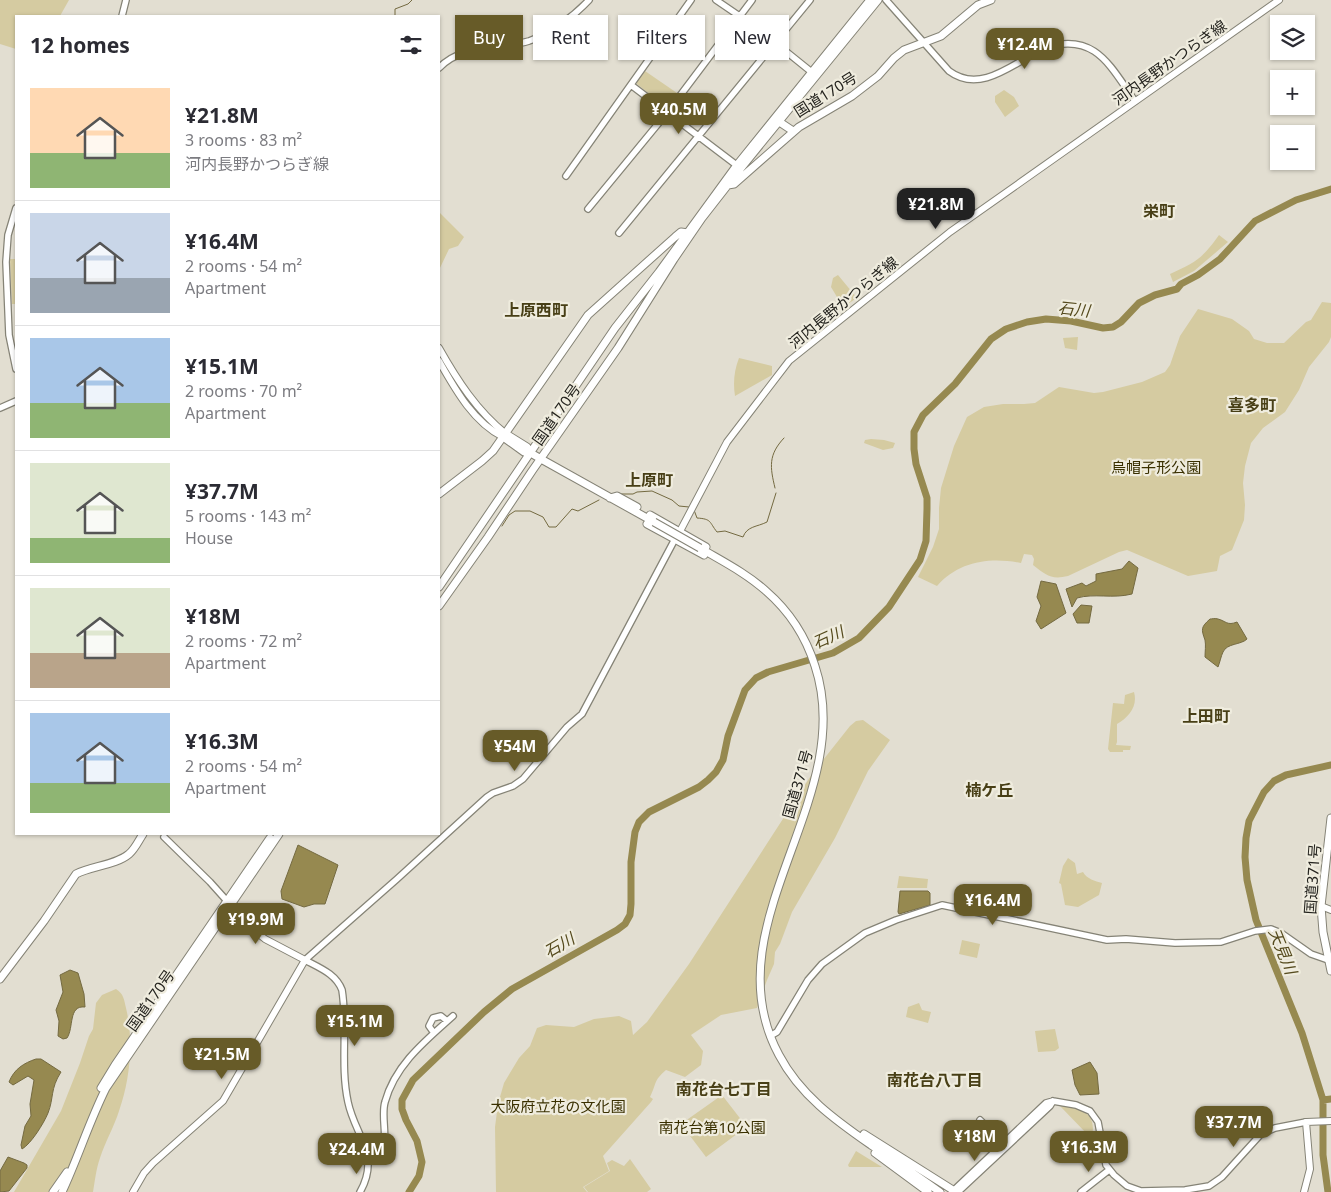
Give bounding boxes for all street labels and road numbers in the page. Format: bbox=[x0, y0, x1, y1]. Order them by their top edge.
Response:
street label: 河内長野かつらぎ線 bbox=[1108, 15, 1230, 109]
street label: 国道170号 bbox=[790, 67, 860, 121]
street label: 河内長野かつらぎ線 bbox=[784, 252, 902, 352]
street label: 国道170号 bbox=[528, 379, 584, 449]
street label: 国道371号 bbox=[778, 747, 816, 821]
street label: 国道371号 bbox=[1300, 843, 1324, 915]
street label: 国道170号 bbox=[122, 965, 178, 1035]

